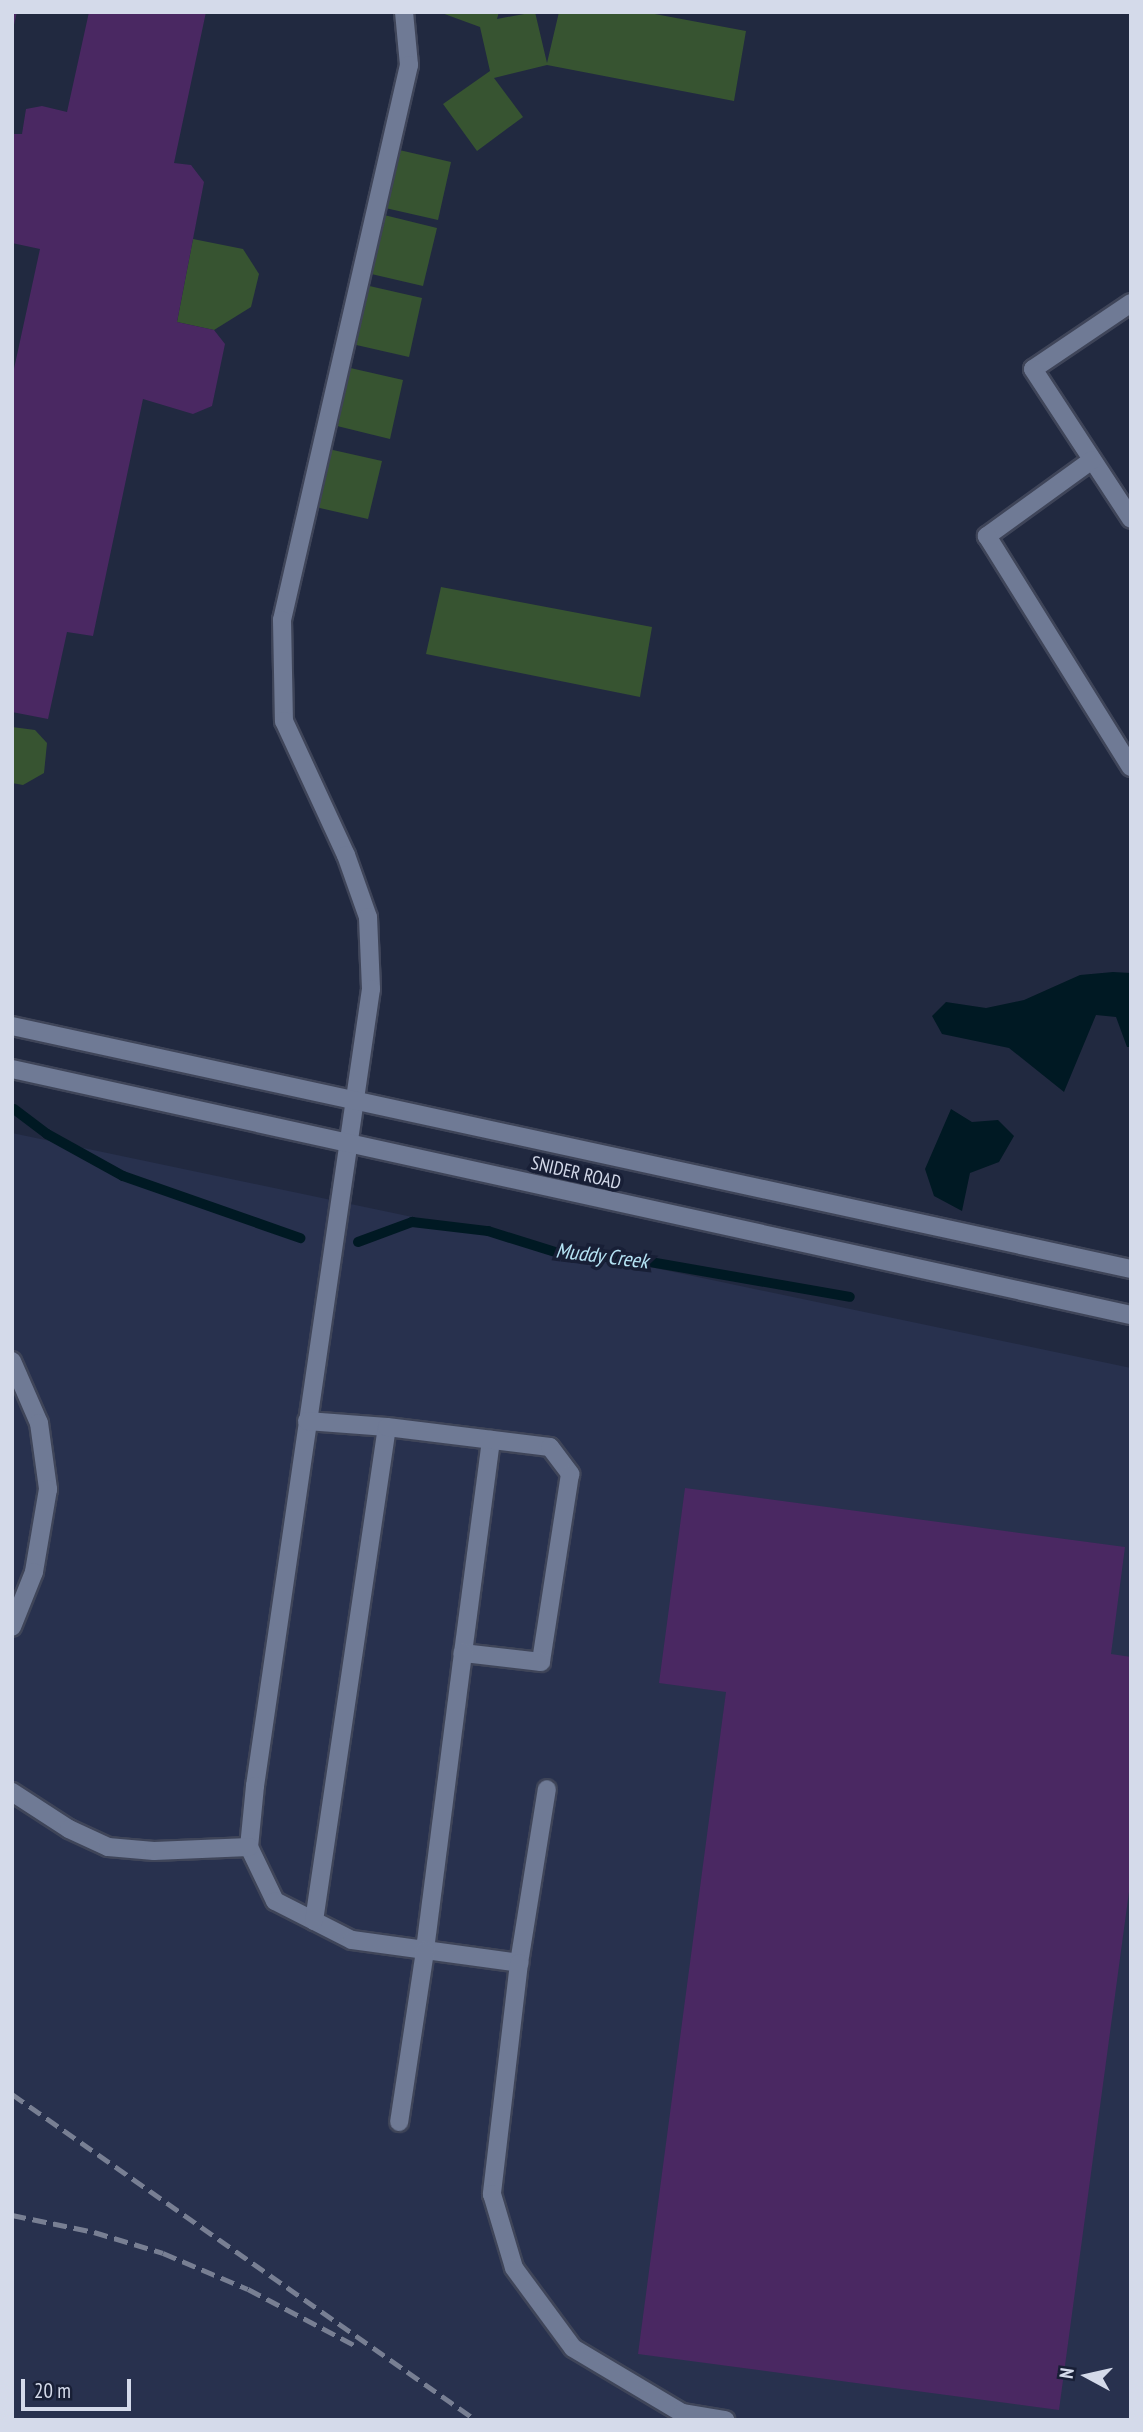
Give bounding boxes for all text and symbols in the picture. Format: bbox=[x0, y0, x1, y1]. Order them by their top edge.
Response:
street label: SNIDER ROAD bbox=[529, 1152, 623, 1194]
water label: Muddy Creek bbox=[554, 1238, 650, 1274]
north arrow bbox=[1052, 2341, 1122, 2411]
scale bar bbox=[24, 2366, 135, 2410]
text: N bbox=[1054, 2366, 1079, 2380]
text: 20 m bbox=[34, 2377, 71, 2404]

